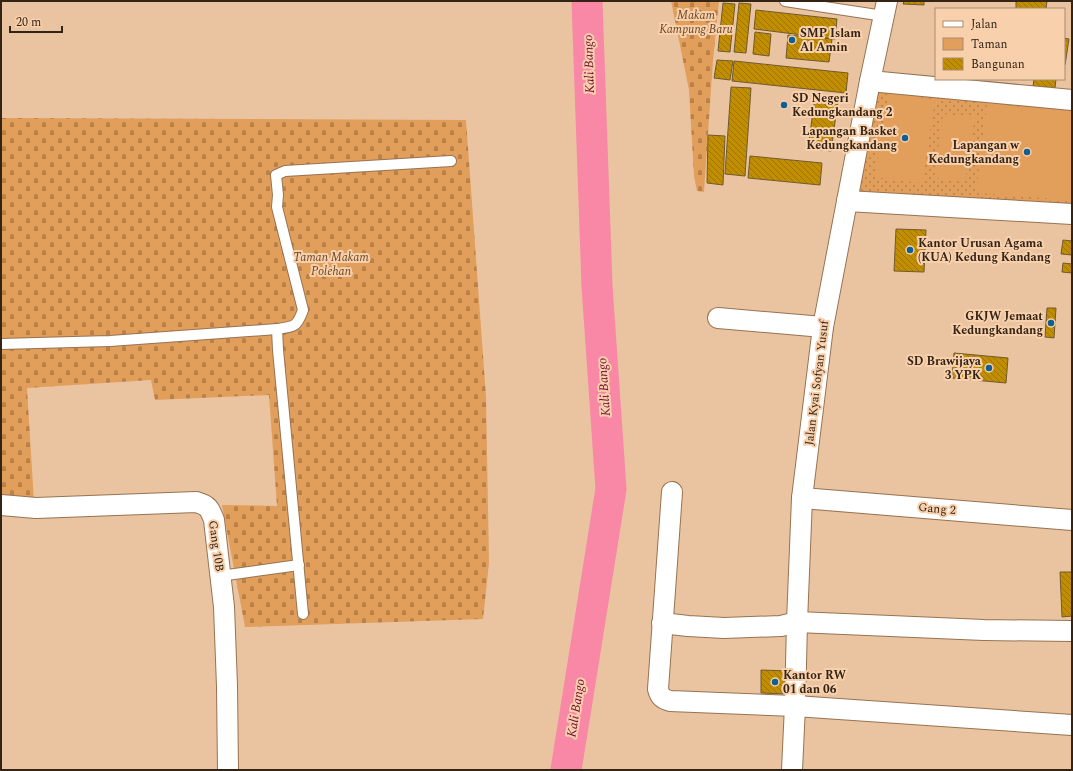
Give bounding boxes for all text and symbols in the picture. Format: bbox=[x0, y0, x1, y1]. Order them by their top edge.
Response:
park label: Makam Kampung Baru bbox=[659, 6, 734, 39]
scale bar bbox=[10, 8, 62, 34]
legend bbox=[935, 8, 1065, 80]
text: 20 m bbox=[16, 13, 41, 32]
text: Jalan bbox=[971, 15, 998, 34]
place label: SMP Islam Al Amin bbox=[800, 24, 861, 57]
water label: Kali Bango bbox=[578, 34, 600, 94]
marker: SMP Islam Al Amin bbox=[787, 35, 797, 45]
text: Taman bbox=[971, 35, 1008, 54]
text: Bangunan bbox=[971, 55, 1025, 74]
place label: SD Negeri Kedungkandang 2 bbox=[792, 89, 893, 122]
marker: SD Negeri Kedungkandang 2 bbox=[779, 100, 789, 110]
place label: Lapangan Basket Kedungkandang bbox=[802, 122, 897, 155]
marker: Lapangan Basket Kedungkandang bbox=[900, 133, 910, 143]
place label: Lapangan w Kedungkandang bbox=[928, 136, 1020, 169]
marker: Lapangan w Kedungkandang bbox=[1022, 147, 1032, 157]
place label: Kantor Urusan Agama (KUA) Kedung Kandang bbox=[918, 234, 1051, 267]
marker: Kantor Urusan Agama (KUA) Kedung Kandang bbox=[905, 245, 915, 255]
park label: Taman Makam Polehan bbox=[293, 248, 369, 281]
place label: GKJW Jemaat Kedungkandang bbox=[952, 307, 1043, 340]
marker: GKJW Jemaat Kedungkandang bbox=[1046, 318, 1056, 328]
street label: Jalan Kyai Sofyan Yusuf bbox=[800, 319, 834, 447]
place label: SD Brawijaya 3 YPK bbox=[907, 352, 982, 385]
water label: Kali Bango bbox=[592, 357, 616, 417]
marker: SD Brawijaya 3 YPK bbox=[984, 363, 994, 373]
street label: Gang 2 bbox=[917, 498, 957, 520]
street label: Gang 10B bbox=[203, 519, 229, 573]
place label: Kantor RW 01 dan 06 bbox=[783, 666, 846, 699]
water label: Kali Bango bbox=[562, 677, 590, 739]
marker: Kantor RW 01 dan 06 bbox=[770, 677, 780, 687]

